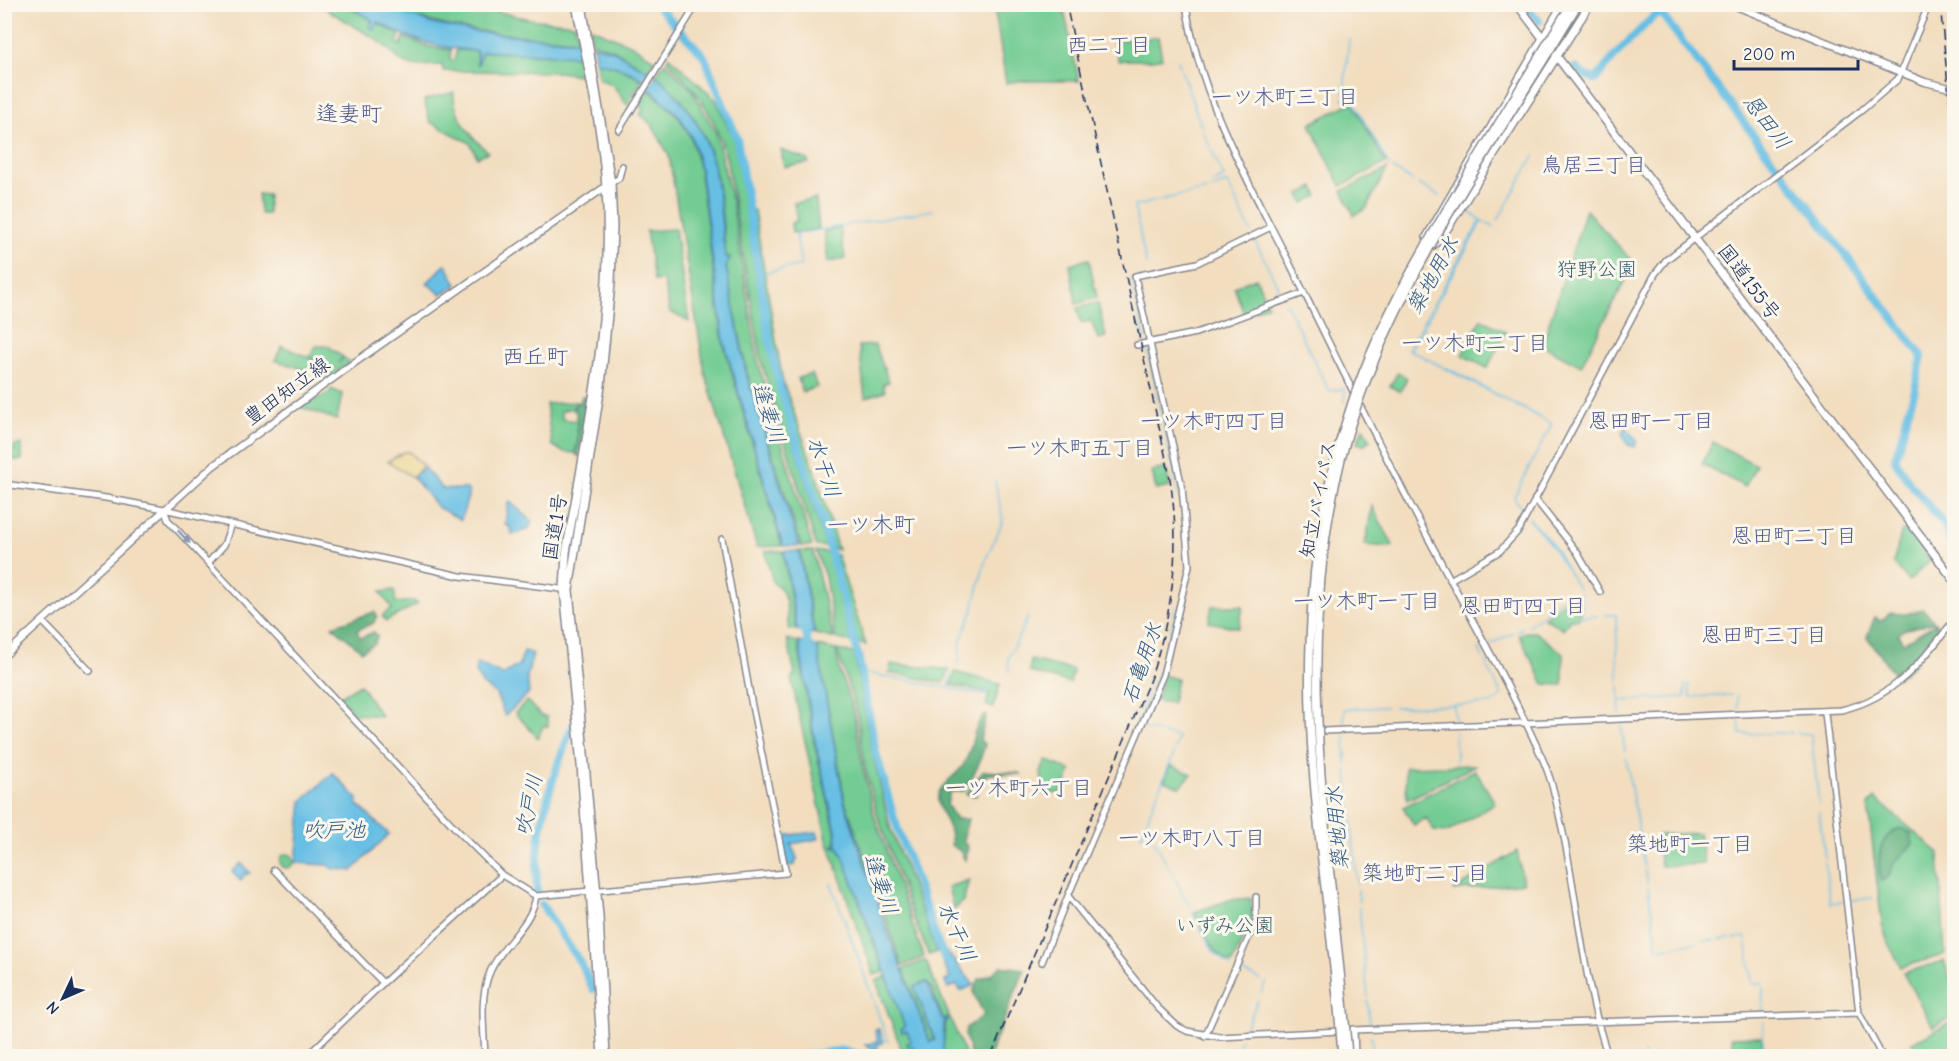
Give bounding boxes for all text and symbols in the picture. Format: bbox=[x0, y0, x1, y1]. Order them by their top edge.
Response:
district label: 西二丁目 bbox=[1067, 33, 1151, 57]
scale bar bbox=[1734, 33, 1858, 71]
text: 200 m bbox=[1743, 44, 1795, 65]
district label: 一ツ木町三丁目 bbox=[1212, 85, 1359, 109]
water label: 恩田川 bbox=[1738, 90, 1796, 154]
district label: 逢妻町 bbox=[316, 101, 382, 127]
district label: 鳥居三丁目 bbox=[1542, 153, 1647, 177]
water label: 築地用水 bbox=[1402, 232, 1464, 318]
street label: 国道155号 bbox=[1713, 239, 1785, 325]
park label: 狩野公園 bbox=[1557, 258, 1637, 281]
district label: 一ツ木町二丁目 bbox=[1402, 331, 1549, 355]
district label: 西丘町 bbox=[502, 344, 568, 370]
street label: 豊田知立線 bbox=[240, 352, 334, 430]
water label: 逢妻川 bbox=[748, 379, 790, 447]
district label: 一ツ木町四丁目 bbox=[1141, 409, 1288, 433]
district label: 恩田町一丁目 bbox=[1588, 409, 1714, 433]
water label: 水干川 bbox=[803, 433, 845, 501]
district label: 一ツ木町五丁目 bbox=[1007, 436, 1154, 460]
street label: 知立バイパス bbox=[1295, 438, 1341, 560]
street label: 国道1号 bbox=[538, 492, 572, 562]
district label: 一ツ木町 bbox=[827, 512, 915, 538]
district label: 恩田町二丁目 bbox=[1731, 524, 1857, 548]
one-way arrow bbox=[177, 530, 191, 545]
district label: 一ツ木町一丁目 bbox=[1294, 589, 1441, 613]
district label: 恩田町四丁目 bbox=[1460, 594, 1586, 618]
water label: 石亀用水 bbox=[1117, 619, 1167, 707]
district label: 恩田町三丁目 bbox=[1701, 623, 1827, 647]
water label: 吹戸川 bbox=[511, 772, 547, 838]
district label: 一ツ木町六丁目 bbox=[946, 776, 1093, 800]
water label: 築地用水 bbox=[1321, 785, 1353, 871]
water label: 吹戸池 bbox=[303, 818, 366, 842]
district label: 一ツ木町八丁目 bbox=[1119, 826, 1266, 850]
district label: 築地町一丁目 bbox=[1627, 832, 1753, 856]
water label: 逢妻川 bbox=[859, 850, 903, 918]
district label: 築地町二丁目 bbox=[1362, 861, 1488, 885]
water label: 水干川 bbox=[933, 898, 981, 966]
park label: いずみ公園 bbox=[1176, 914, 1274, 937]
north arrow bbox=[33, 968, 93, 1028]
text: N bbox=[43, 998, 63, 1018]

